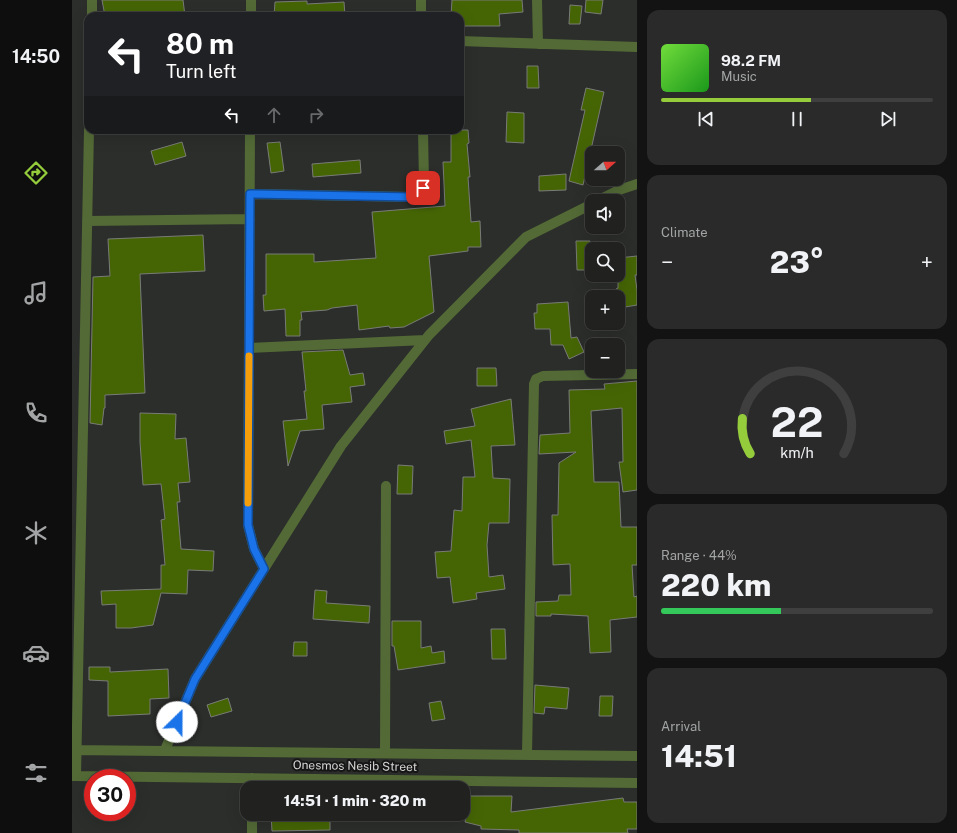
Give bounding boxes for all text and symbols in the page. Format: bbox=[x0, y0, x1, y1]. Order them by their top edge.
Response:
text: 80 m bbox=[166, 27, 234, 60]
icon: left bbox=[100, 28, 152, 80]
text: 14:50 bbox=[12, 46, 60, 67]
text: 98.2 FM bbox=[721, 52, 781, 69]
text: Turn left bbox=[166, 61, 236, 82]
text: Music bbox=[721, 69, 757, 84]
icon: left bbox=[221, 104, 243, 126]
icon: ahead bbox=[263, 104, 285, 126]
icon: right bbox=[305, 104, 327, 126]
icon: previous bbox=[695, 108, 717, 130]
icon: pause bbox=[786, 108, 808, 130]
icon: next bbox=[877, 108, 899, 130]
north arrow bbox=[585, 146, 625, 186]
map controls bbox=[585, 146, 625, 378]
icon: directions bbox=[22, 159, 50, 187]
pin bbox=[406, 171, 440, 205]
icon: arrive bbox=[412, 177, 434, 199]
button: sound bbox=[585, 194, 625, 234]
text: Climate bbox=[661, 225, 708, 240]
button: search bbox=[585, 242, 625, 282]
text: 23° bbox=[770, 244, 824, 280]
text: − bbox=[661, 249, 673, 275]
text: + bbox=[921, 249, 933, 275]
icon: music bbox=[22, 279, 50, 307]
button: + bbox=[585, 290, 625, 330]
button: − bbox=[585, 338, 625, 378]
text: 22 bbox=[771, 397, 823, 446]
icon: phone bbox=[22, 399, 50, 427]
text: km/h bbox=[780, 444, 814, 461]
icon: climate bbox=[22, 519, 50, 547]
text: Range · 44% bbox=[661, 548, 737, 563]
text: 220 km bbox=[661, 567, 771, 603]
icon: car bbox=[22, 639, 50, 667]
position arrow bbox=[156, 701, 198, 743]
text: Arrival bbox=[661, 719, 701, 734]
text: 14:51 bbox=[661, 738, 737, 774]
street label: Onesmos Nesib Street bbox=[293, 758, 418, 774]
icon: filters bbox=[22, 759, 50, 787]
speed limit sign: 30 bbox=[84, 769, 136, 821]
text: 14:51 · 1 min · 320 m bbox=[284, 792, 426, 809]

